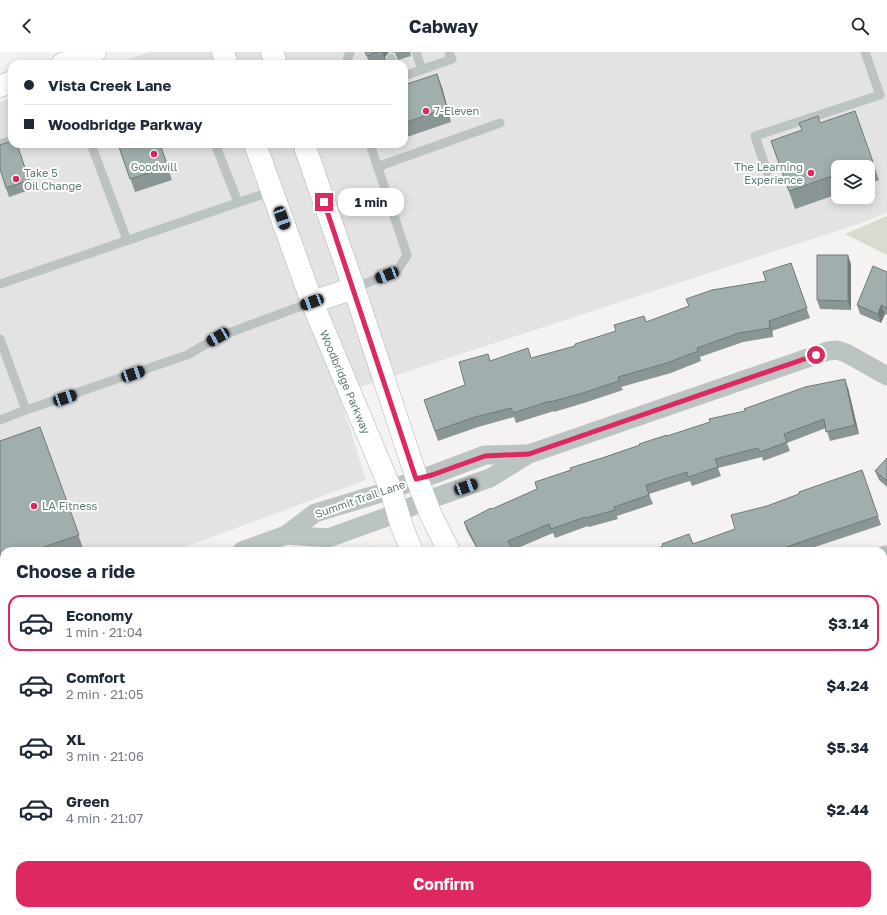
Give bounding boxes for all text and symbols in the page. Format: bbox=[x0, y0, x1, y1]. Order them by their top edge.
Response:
icon: back bbox=[16, 15, 38, 37]
text: Cabway bbox=[409, 15, 478, 37]
icon: search bbox=[849, 15, 871, 37]
text: Vista Creek Lane bbox=[48, 76, 171, 94]
place label: 7-Eleven bbox=[434, 104, 479, 117]
marker: 7-Eleven bbox=[421, 106, 431, 116]
text: Woodbridge Parkway bbox=[48, 115, 202, 133]
marker: Goodwill bbox=[149, 149, 159, 159]
place label: Goodwill bbox=[131, 160, 178, 173]
place label: The Learning Experience bbox=[734, 160, 803, 186]
map controls bbox=[831, 160, 875, 204]
button: layers bbox=[831, 160, 875, 204]
place label: Take 5 Oil Change bbox=[24, 166, 82, 192]
marker: The Learning Experience bbox=[806, 168, 816, 178]
marker: Take 5 Oil Change bbox=[11, 174, 21, 184]
callout: 1 min bbox=[338, 188, 404, 216]
route end bbox=[315, 193, 333, 211]
text: 1 min bbox=[355, 194, 387, 210]
car bbox=[272, 205, 292, 231]
car bbox=[374, 265, 400, 285]
car bbox=[299, 292, 325, 312]
car bbox=[205, 326, 231, 348]
street label: Woodbridge Parkway bbox=[318, 328, 373, 436]
route start bbox=[807, 346, 825, 364]
car bbox=[120, 364, 146, 384]
car bbox=[52, 388, 78, 408]
street label: Summit Trail Lane bbox=[313, 477, 407, 520]
car bbox=[453, 477, 479, 497]
place label: LA Fitness bbox=[42, 499, 98, 512]
marker: LA Fitness bbox=[29, 501, 39, 511]
text: Choose a ride bbox=[16, 560, 135, 582]
icon: car bbox=[18, 605, 54, 641]
text: Economy bbox=[66, 606, 133, 624]
text: $3.14 bbox=[828, 614, 869, 632]
text: 1 min · 21:04 bbox=[66, 624, 143, 640]
icon: car bbox=[18, 667, 54, 703]
text: Comfort bbox=[66, 668, 125, 686]
text: $4.24 bbox=[826, 676, 869, 694]
text: 2 min · 21:05 bbox=[66, 686, 144, 702]
icon: car bbox=[18, 729, 54, 765]
text: XL bbox=[66, 730, 85, 748]
text: $5.34 bbox=[826, 738, 869, 756]
text: 3 min · 21:06 bbox=[66, 748, 144, 764]
icon: car bbox=[18, 791, 54, 827]
text: Green bbox=[66, 792, 109, 810]
text: $2.44 bbox=[826, 800, 869, 818]
text: 4 min · 21:07 bbox=[66, 810, 143, 826]
button: Confirm bbox=[16, 861, 871, 907]

